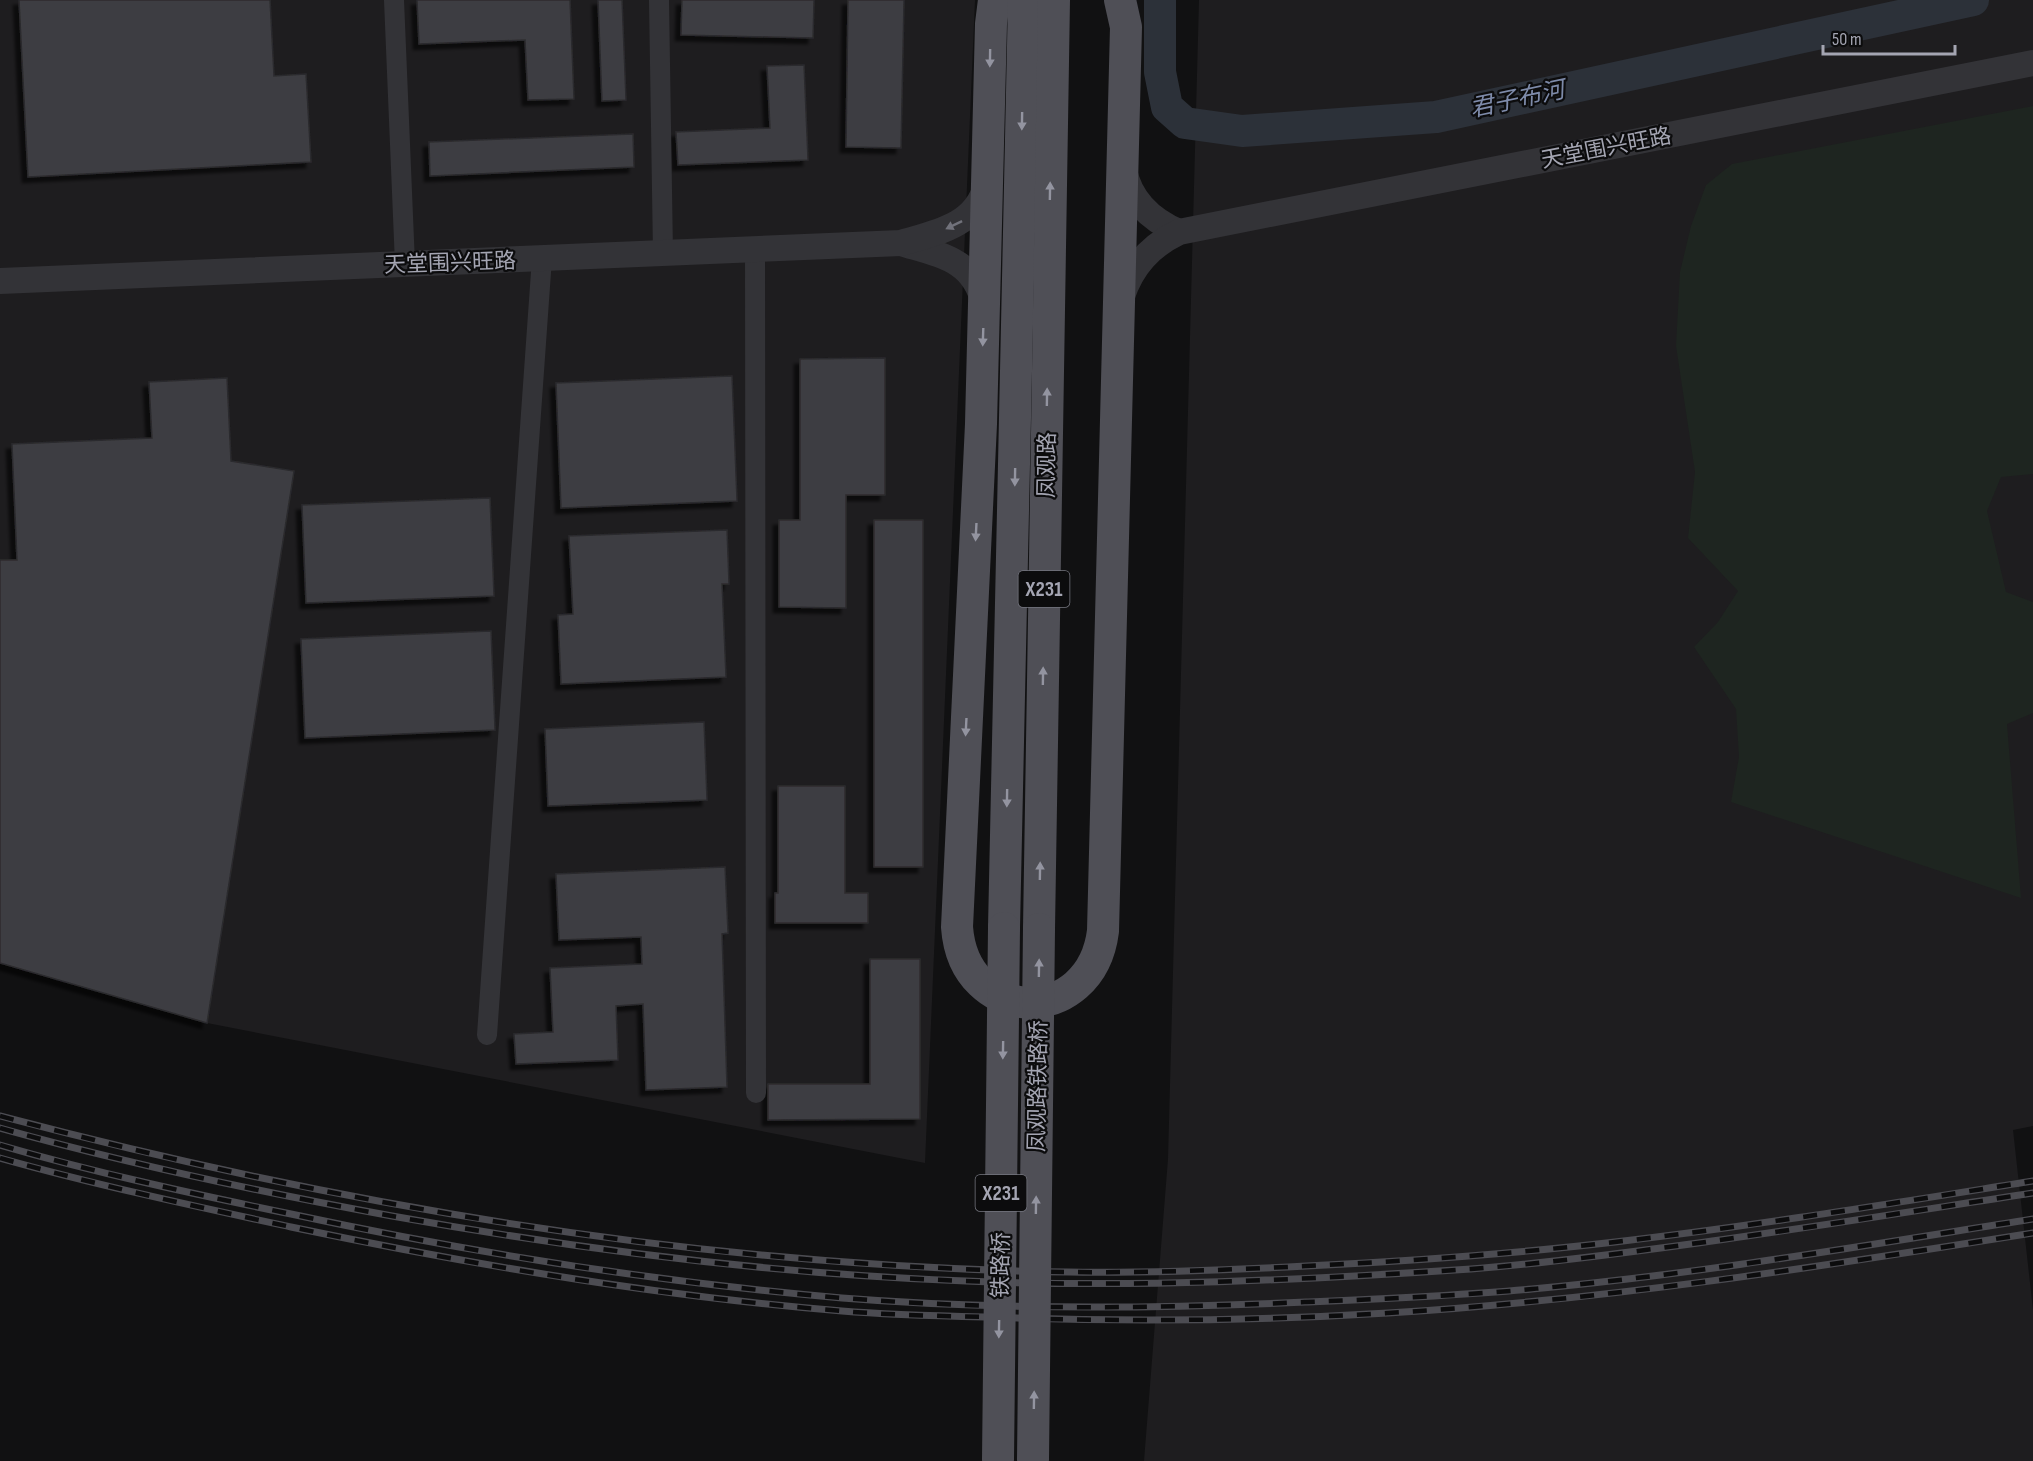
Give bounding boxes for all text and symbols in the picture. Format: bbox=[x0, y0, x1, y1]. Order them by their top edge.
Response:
scale bar bbox=[1823, 18, 1955, 56]
text: 50 m bbox=[1832, 29, 1862, 50]
one-way arrow bbox=[985, 49, 995, 68]
water label: 君子布河 bbox=[1467, 74, 1571, 124]
one-way arrow bbox=[1017, 112, 1027, 131]
street label: 天堂围兴旺路 bbox=[1539, 123, 1674, 174]
one-way arrow bbox=[1045, 182, 1055, 201]
one-way arrow bbox=[946, 220, 963, 230]
street label: 天堂围兴旺路 bbox=[384, 248, 516, 279]
one-way arrow bbox=[978, 328, 988, 347]
one-way arrow bbox=[1042, 387, 1052, 406]
street label: 凤观路 bbox=[1033, 432, 1062, 498]
one-way arrow bbox=[1010, 467, 1019, 486]
one-way arrow bbox=[971, 523, 980, 542]
road number: X231 bbox=[1018, 571, 1070, 607]
one-way arrow bbox=[1038, 666, 1048, 685]
one-way arrow bbox=[962, 717, 971, 736]
one-way arrow bbox=[1002, 788, 1012, 807]
one-way arrow bbox=[1035, 861, 1045, 880]
one-way arrow bbox=[1034, 959, 1044, 978]
street label: 凤观路铁路桥 bbox=[1024, 1020, 1053, 1152]
one-way arrow bbox=[998, 1040, 1008, 1059]
road number: X231 bbox=[976, 1175, 1026, 1211]
one-way arrow bbox=[1031, 1196, 1041, 1215]
street label: 铁路桥 bbox=[987, 1232, 1016, 1298]
one-way arrow bbox=[995, 1319, 1004, 1338]
one-way arrow bbox=[1029, 1391, 1039, 1410]

